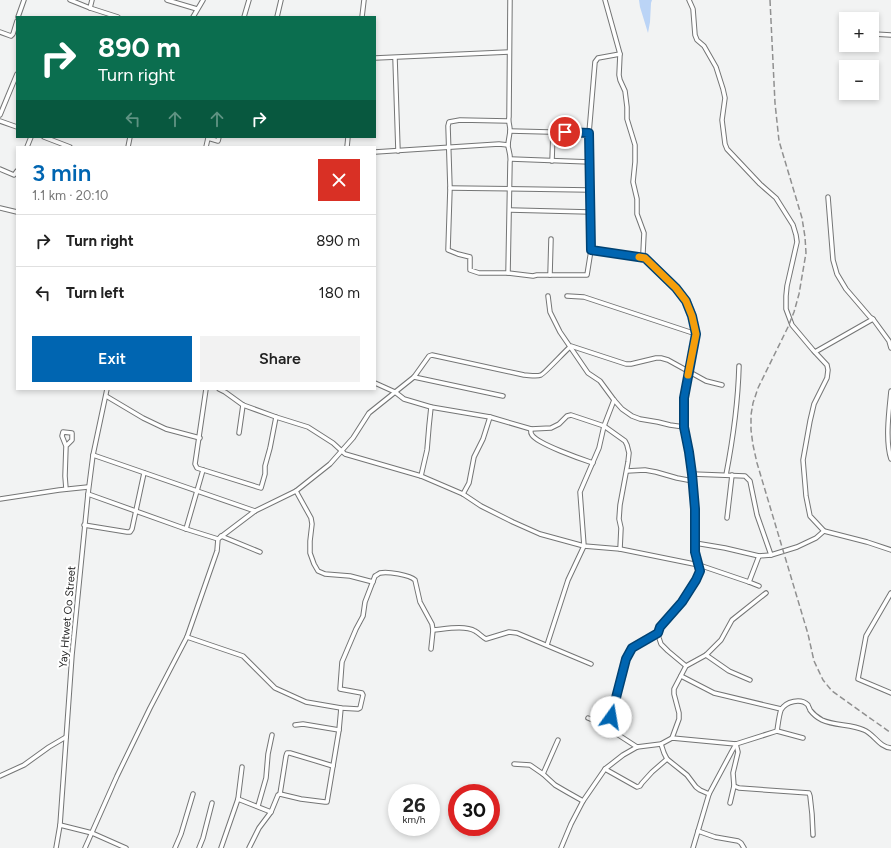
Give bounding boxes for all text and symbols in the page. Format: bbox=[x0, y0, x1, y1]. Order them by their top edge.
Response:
map controls bbox=[839, 12, 879, 100]
button: + bbox=[839, 12, 879, 52]
text: 890 m bbox=[98, 30, 181, 64]
icon: right bbox=[32, 32, 84, 84]
button: − bbox=[839, 60, 879, 100]
text: Turn right bbox=[98, 64, 175, 86]
icon: left bbox=[122, 108, 144, 130]
icon: ahead bbox=[164, 108, 186, 130]
icon: ahead bbox=[206, 108, 228, 130]
icon: right bbox=[248, 108, 270, 130]
pin bbox=[548, 115, 582, 149]
icon: arrive bbox=[554, 121, 576, 143]
text: 3 min bbox=[32, 158, 91, 187]
button: close bbox=[318, 159, 360, 201]
text: 1.1 km · 20:10 bbox=[32, 188, 108, 203]
icon: right bbox=[32, 230, 54, 252]
text: Turn right bbox=[66, 232, 134, 250]
text: 890 m bbox=[316, 232, 360, 250]
icon: left bbox=[32, 282, 54, 304]
text: Turn left bbox=[66, 284, 124, 302]
text: 180 m bbox=[319, 284, 360, 302]
button: Exit bbox=[32, 336, 192, 382]
button: Share bbox=[200, 336, 360, 382]
street label: Yay Htwet Oo Street bbox=[57, 566, 78, 669]
position arrow bbox=[590, 696, 632, 738]
speed limit sign: 30 bbox=[448, 784, 500, 836]
text: 26 bbox=[402, 793, 426, 817]
text: km/h bbox=[403, 813, 425, 826]

